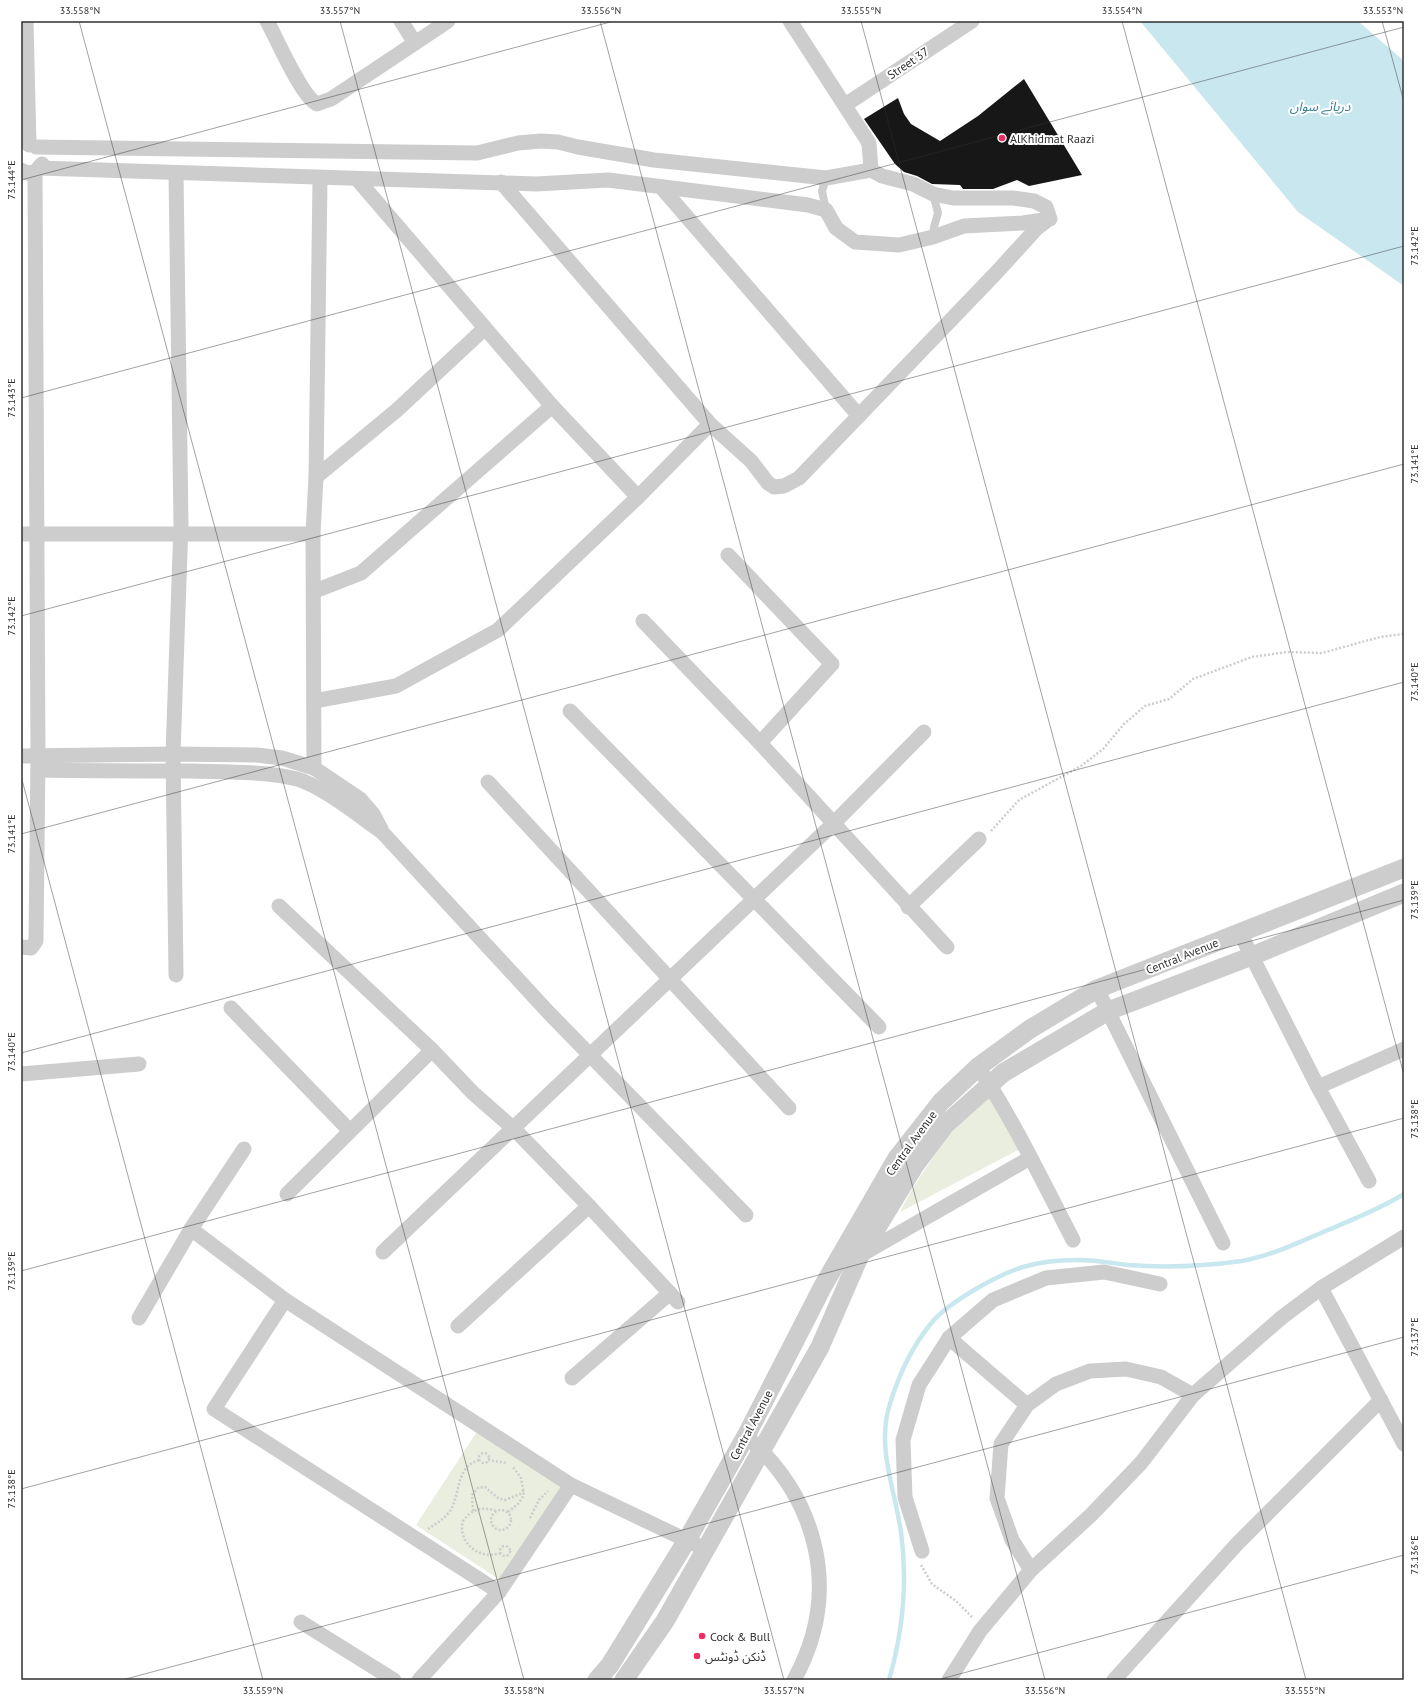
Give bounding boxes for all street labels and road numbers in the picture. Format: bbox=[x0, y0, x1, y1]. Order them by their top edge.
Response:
street label: Street 37 bbox=[884, 44, 932, 82]
street label: Central Avenue bbox=[1143, 935, 1221, 977]
street label: Central Avenue bbox=[882, 1107, 940, 1179]
street label: Central Avenue bbox=[726, 1387, 776, 1463]

